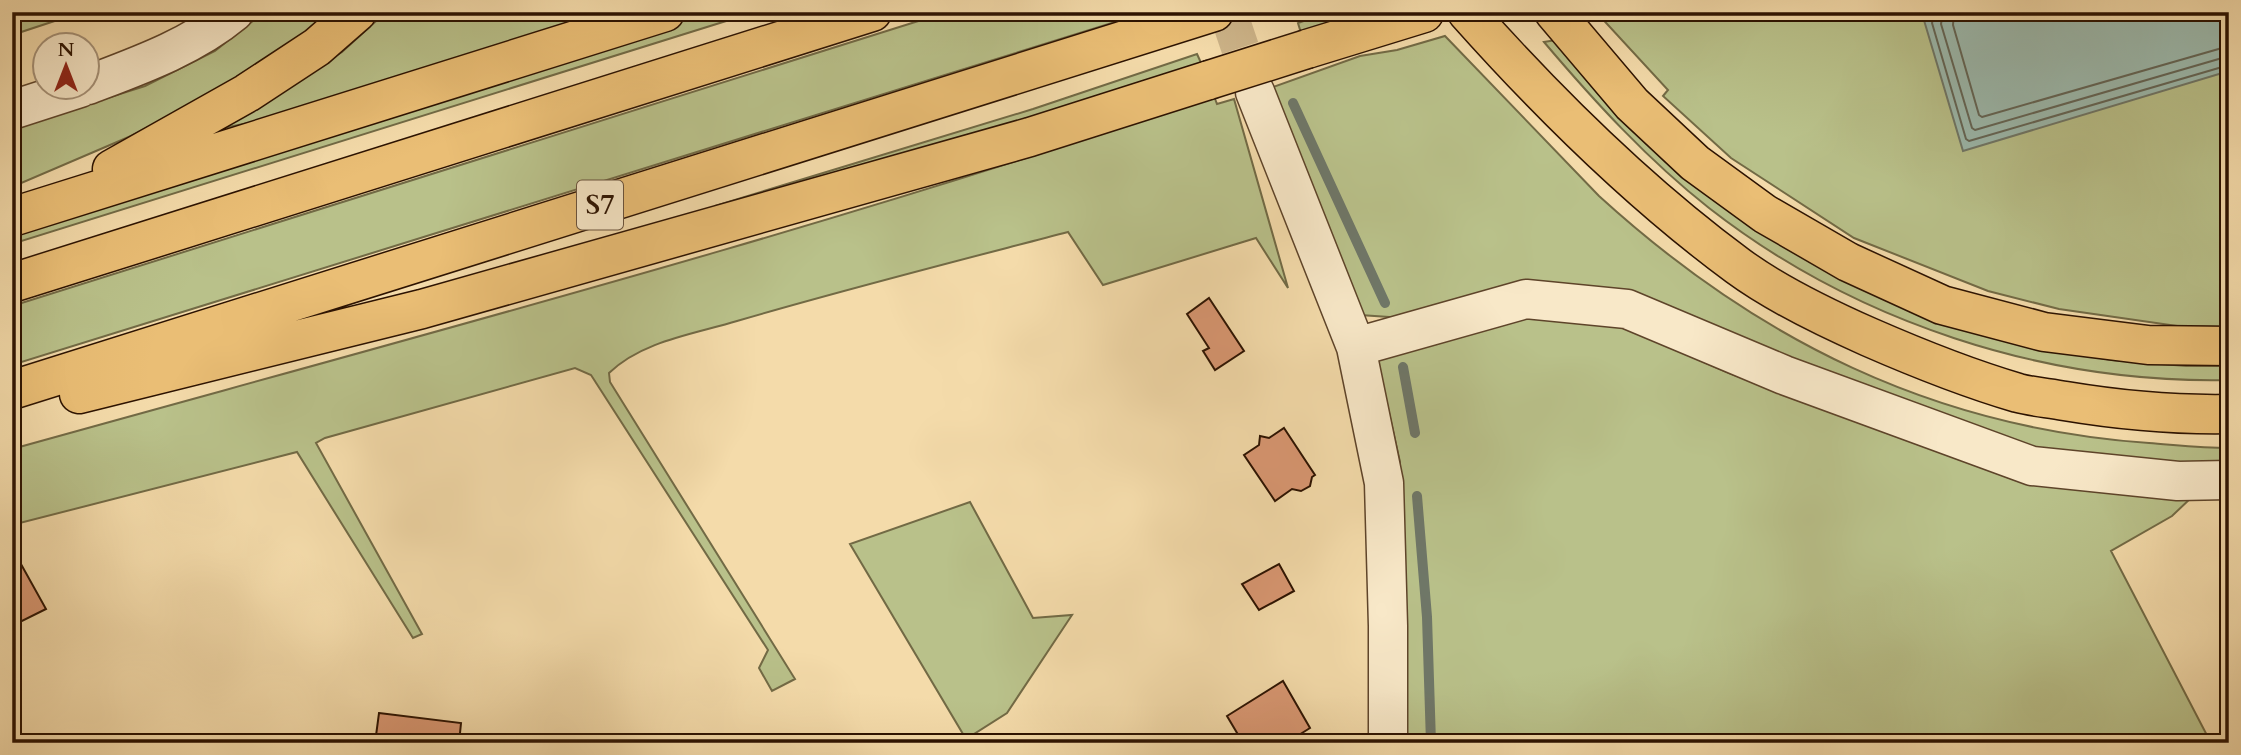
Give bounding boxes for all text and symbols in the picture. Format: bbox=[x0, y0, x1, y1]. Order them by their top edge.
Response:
north arrow bbox=[32, 32, 102, 102]
text: N bbox=[58, 37, 75, 63]
road number: S7 bbox=[577, 180, 623, 230]

